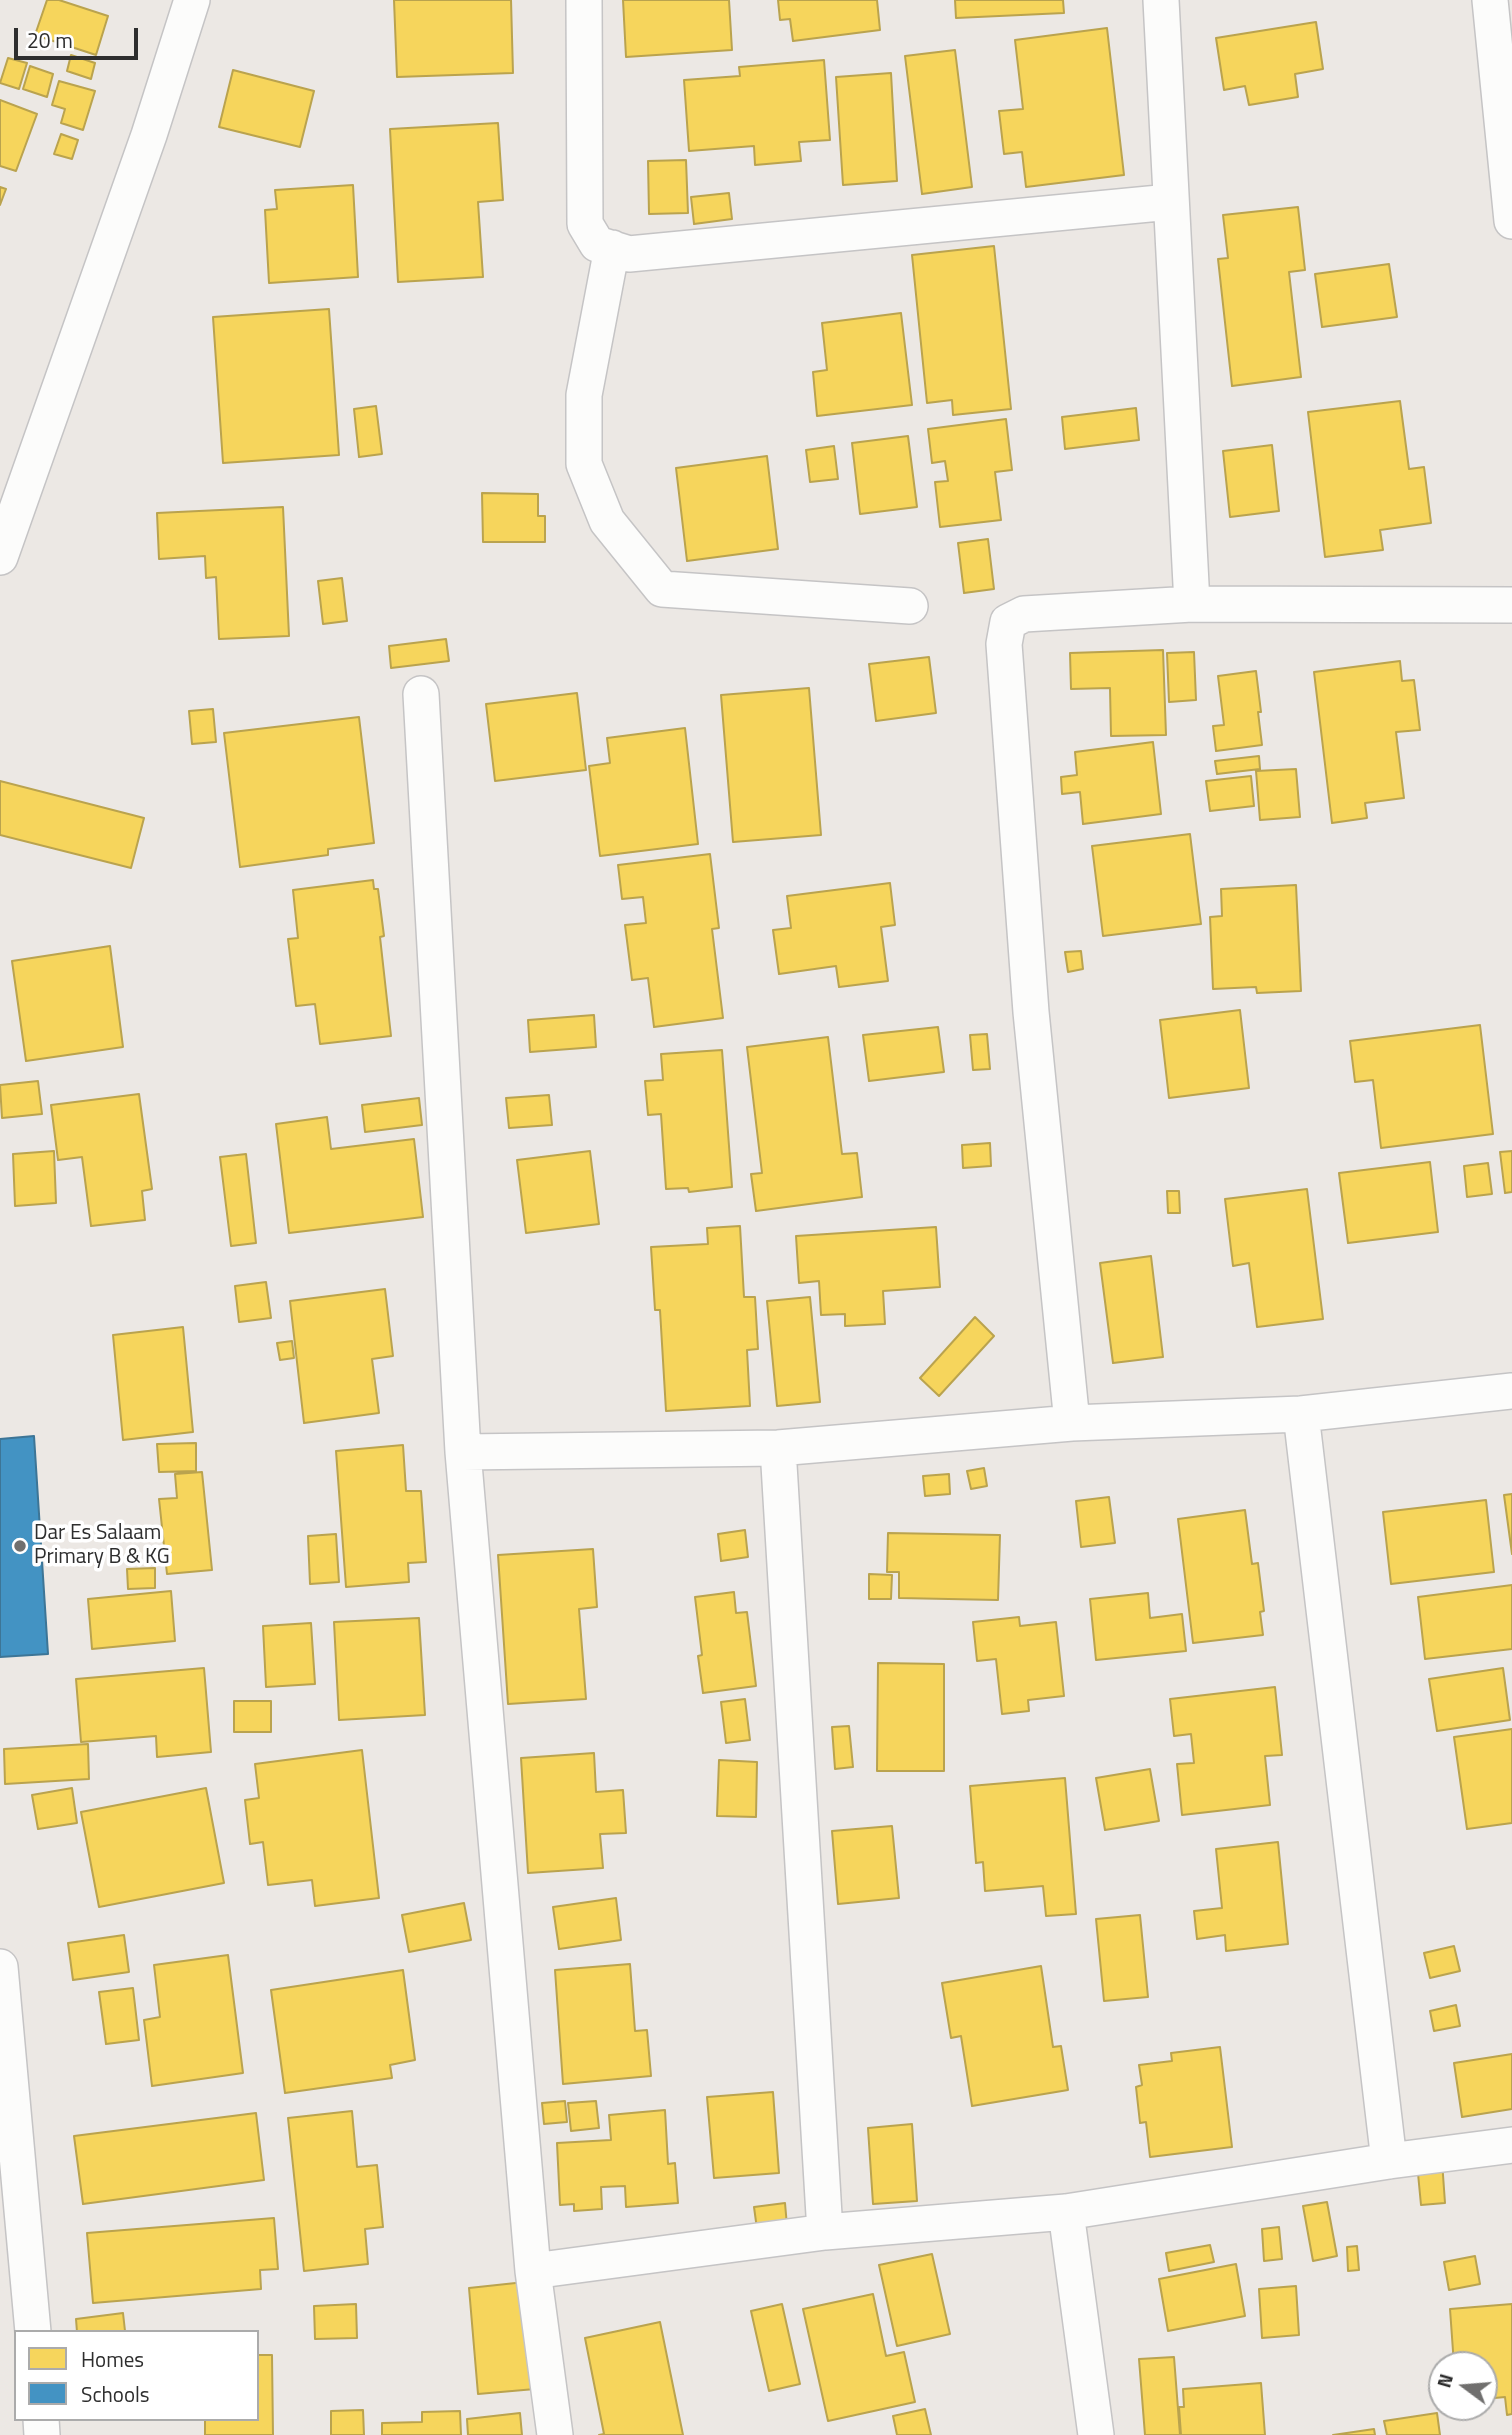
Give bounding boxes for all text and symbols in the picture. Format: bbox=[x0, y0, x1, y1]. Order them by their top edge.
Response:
scale bar bbox=[18, 14, 142, 58]
text: 20 m bbox=[27, 24, 73, 56]
place label: Dar Es Salaam Primary B & KG bbox=[34, 1521, 170, 1571]
marker: Dar Es Salaam Primary B & KG bbox=[12, 1538, 28, 1554]
legend bbox=[14, 2330, 259, 2421]
text: Homes bbox=[81, 2343, 144, 2375]
north arrow bbox=[1428, 2351, 1498, 2421]
text: N bbox=[1428, 2370, 1460, 2391]
text: Schools bbox=[81, 2378, 150, 2410]

